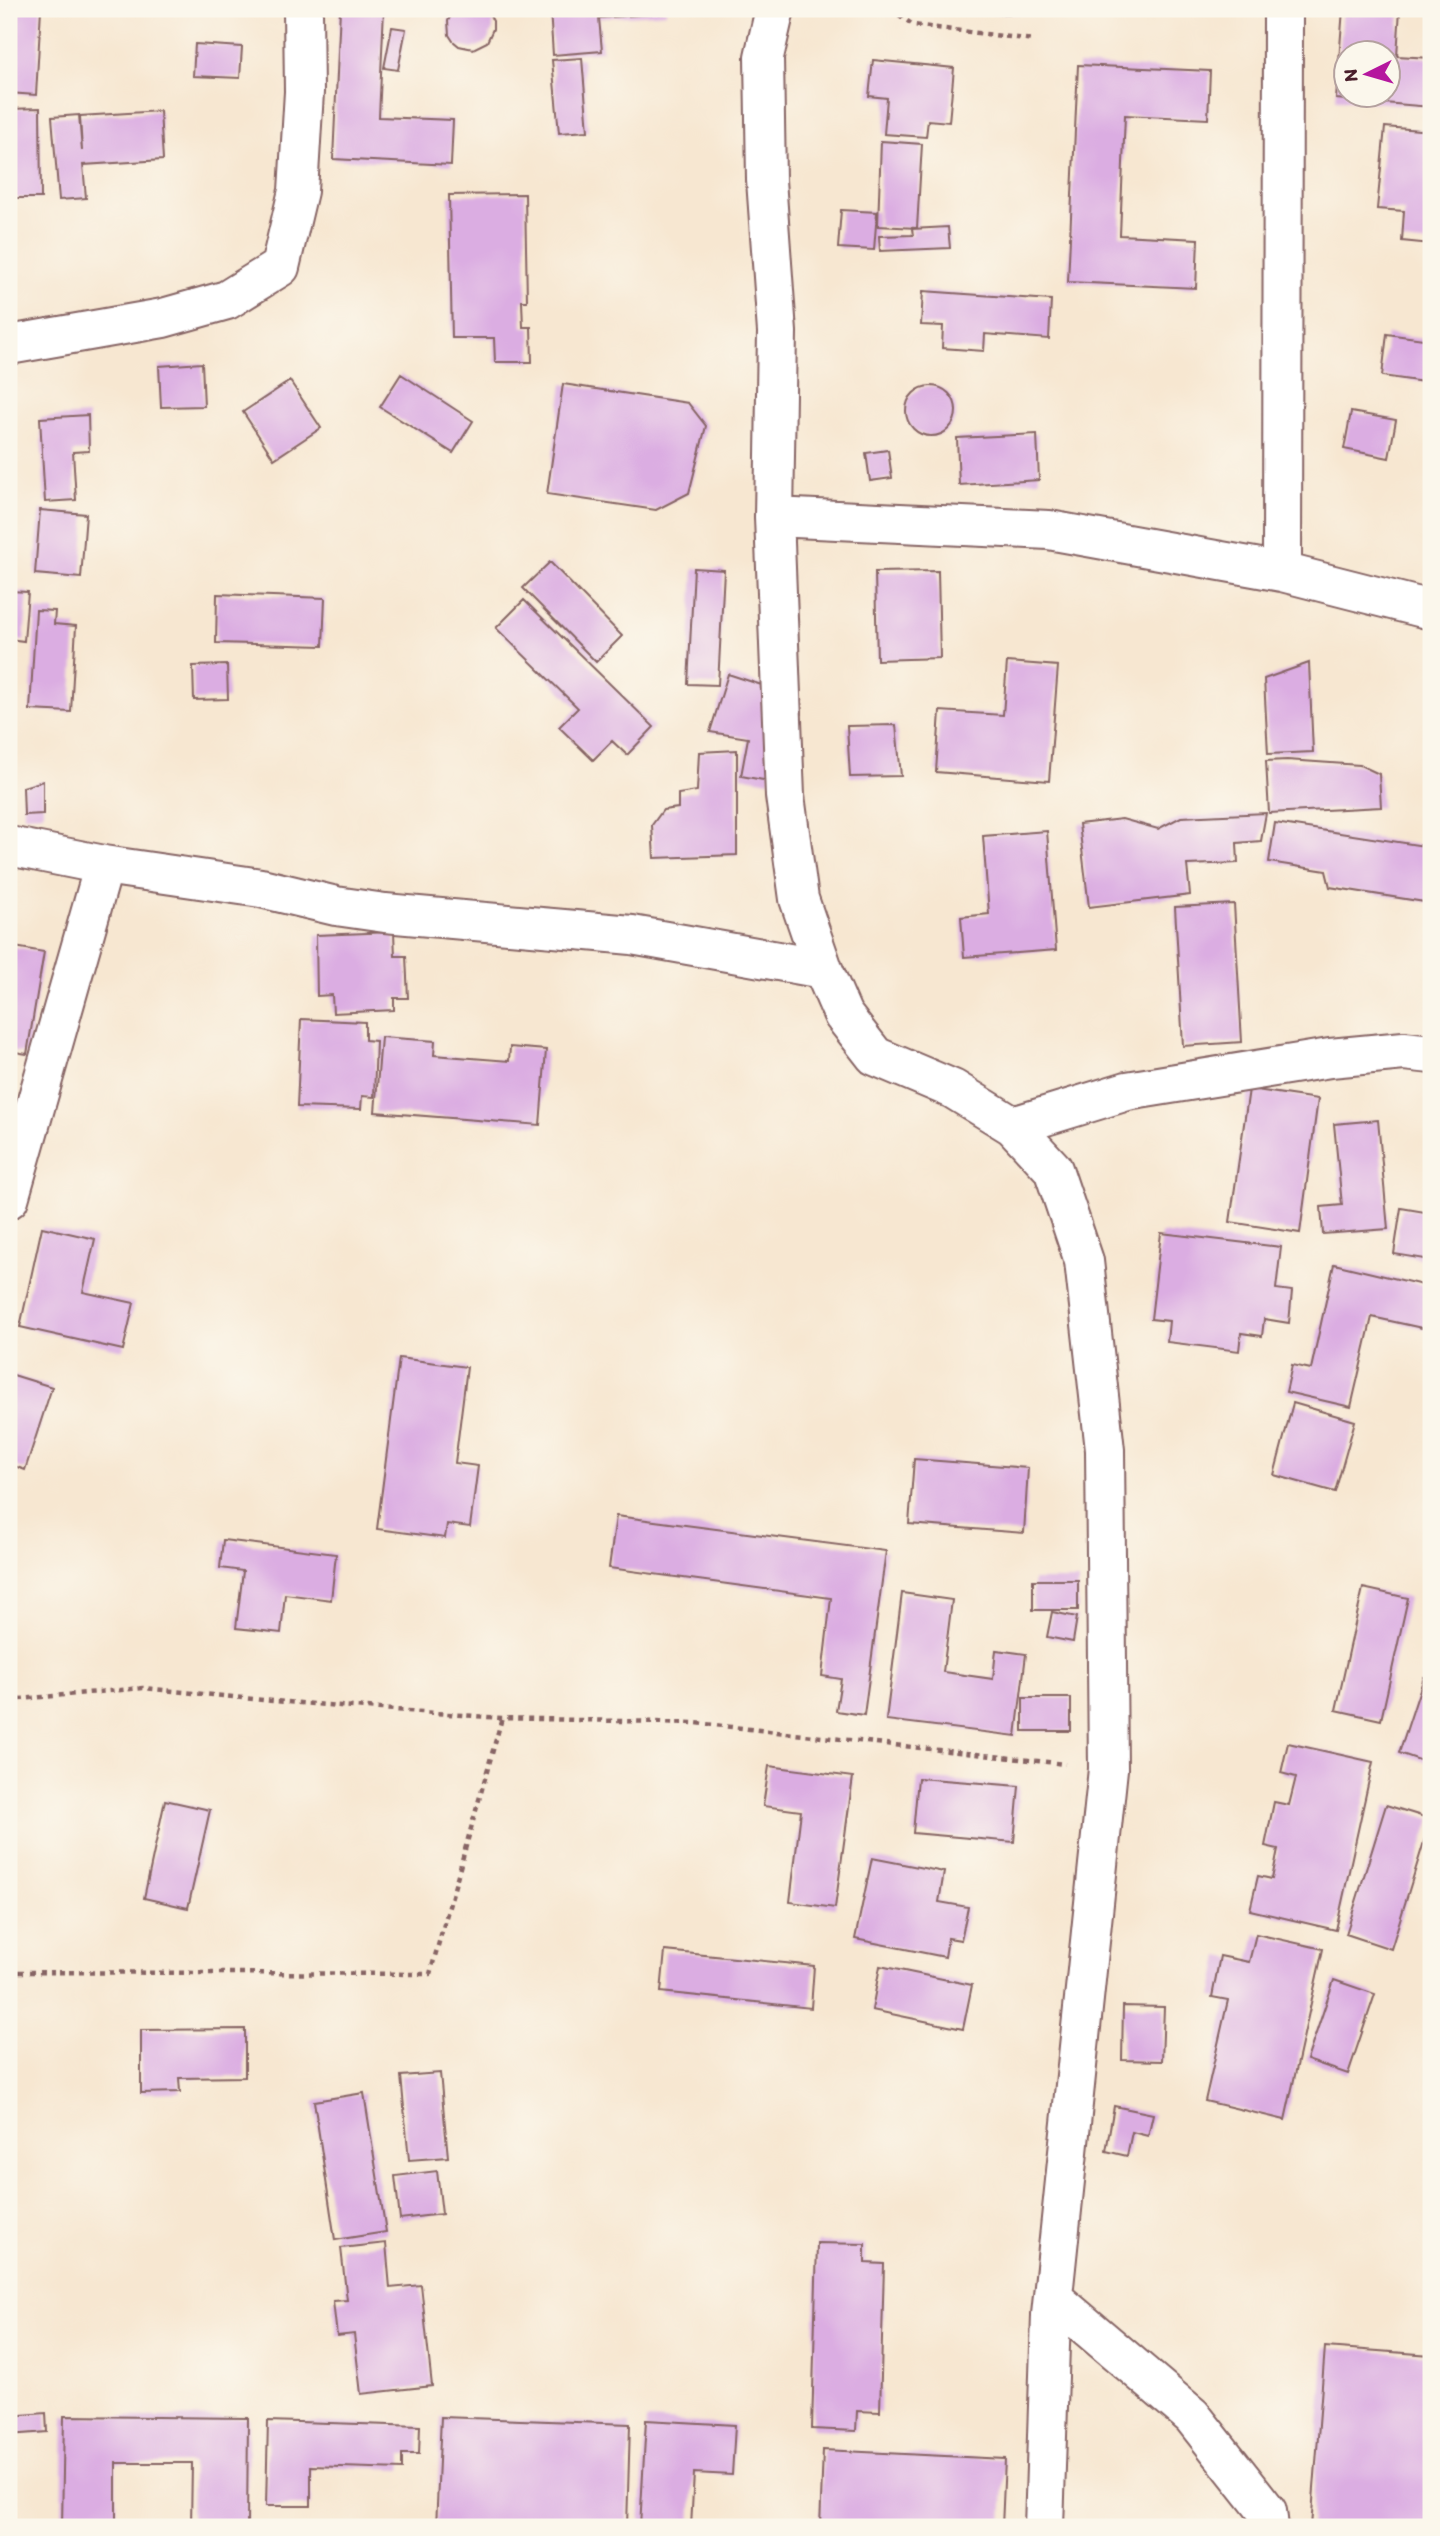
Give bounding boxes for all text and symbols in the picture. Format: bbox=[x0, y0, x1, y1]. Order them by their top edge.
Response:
north arrow bbox=[1332, 38, 1402, 108]
text: N bbox=[1339, 68, 1363, 83]

